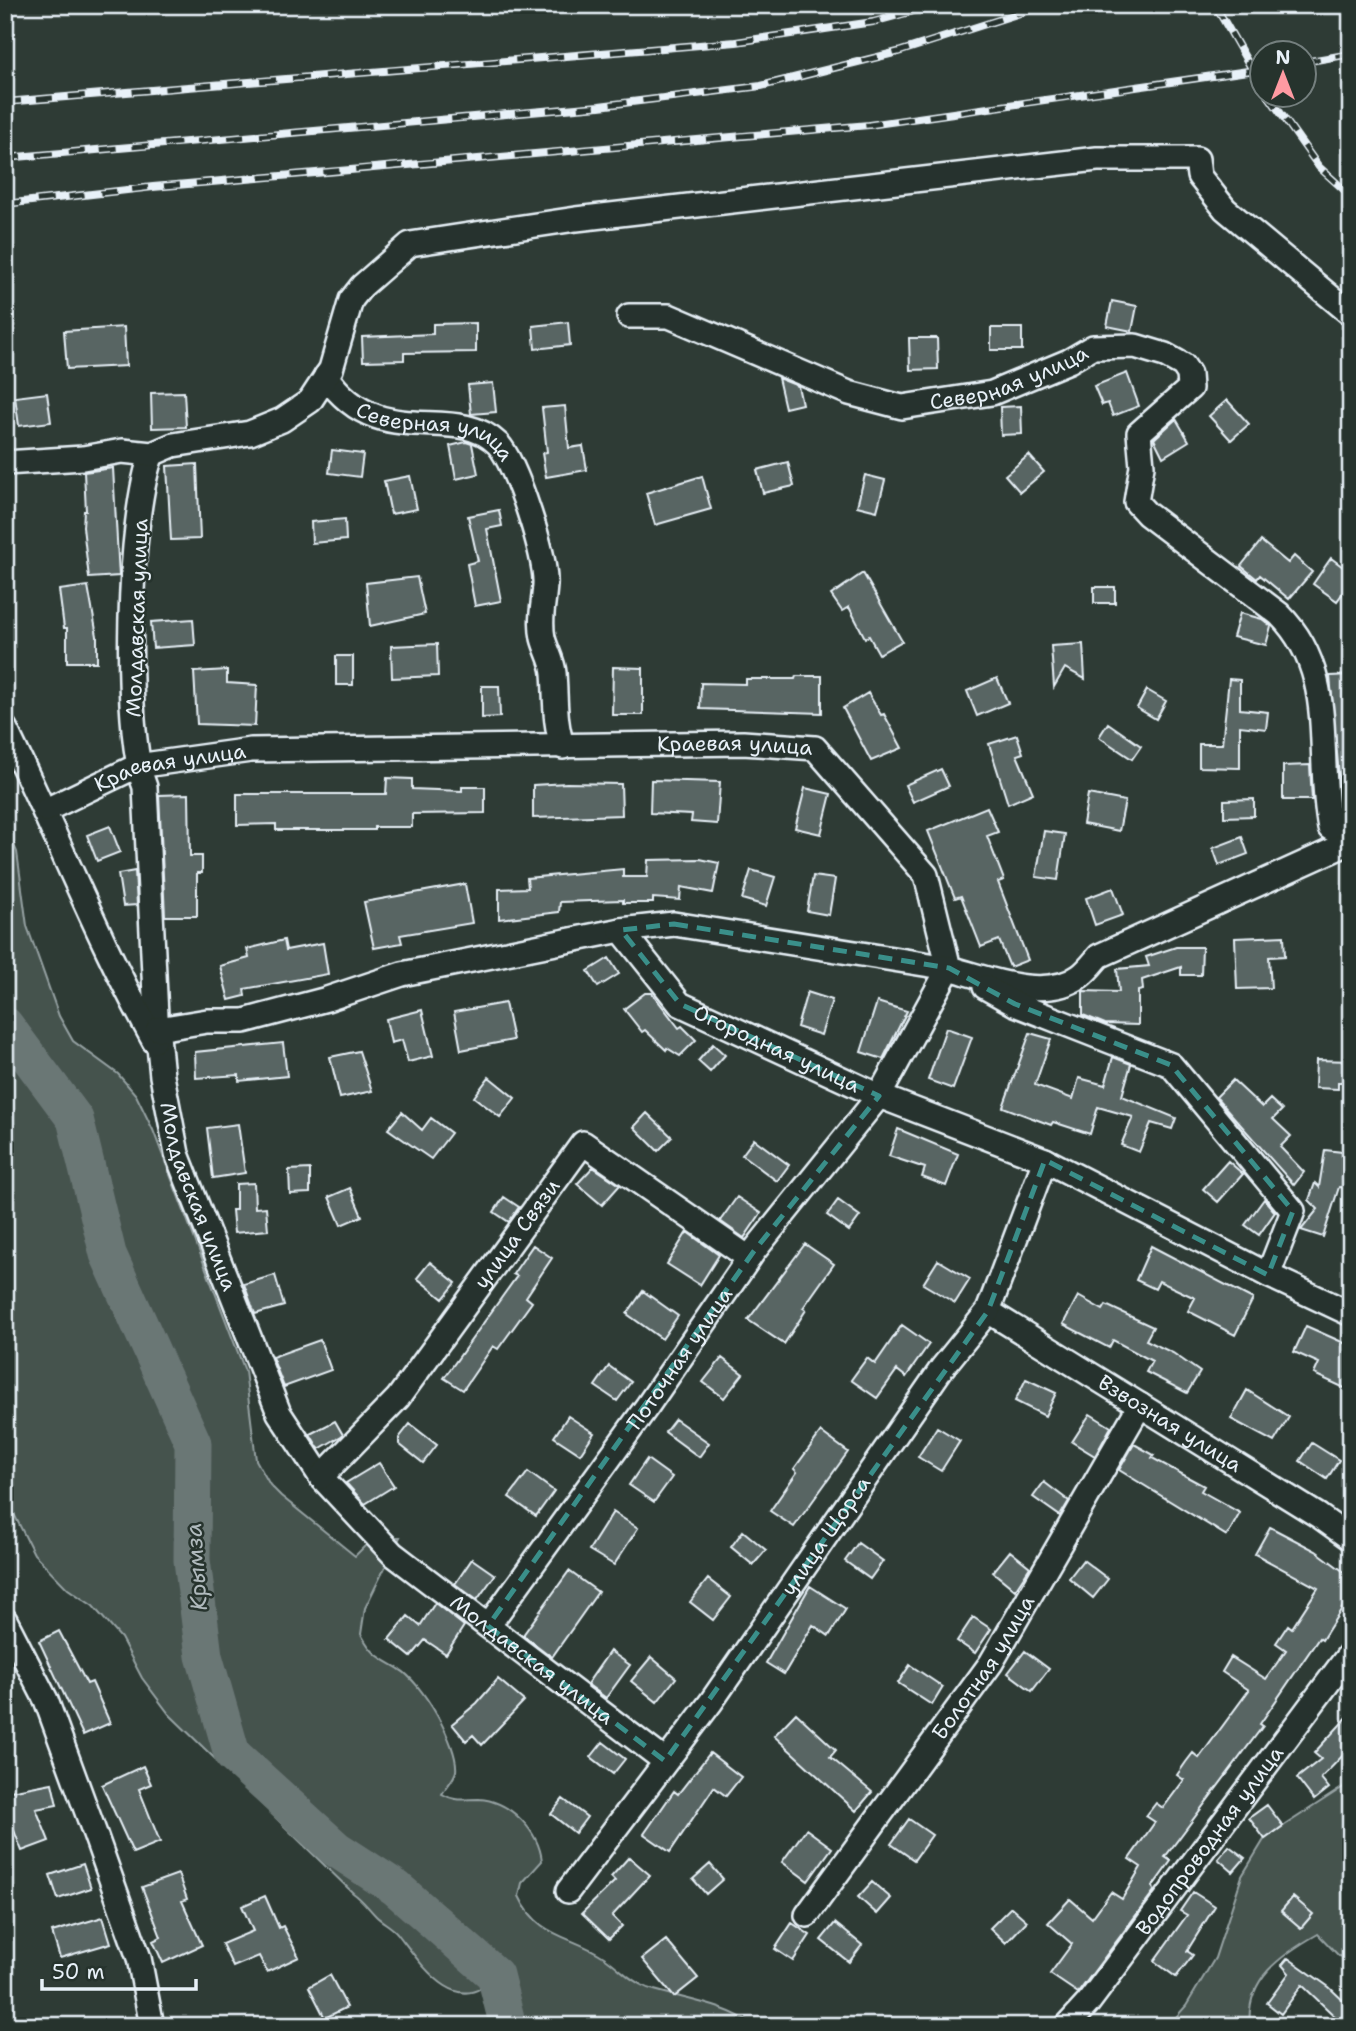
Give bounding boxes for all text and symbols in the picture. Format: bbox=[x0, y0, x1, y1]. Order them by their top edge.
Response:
north arrow bbox=[1248, 38, 1318, 108]
text: N bbox=[1275, 45, 1291, 70]
street label: Северная улица bbox=[928, 339, 1093, 416]
street label: Северная улица bbox=[351, 395, 520, 466]
street label: Молдавская улица bbox=[120, 518, 154, 718]
street label: Краевая улица bbox=[657, 729, 813, 762]
street label: Краевая улица bbox=[90, 737, 248, 799]
street label: Огородная улица bbox=[689, 998, 864, 1099]
street label: Молдавская улица bbox=[153, 1100, 244, 1295]
street label: улица Связи bbox=[468, 1173, 567, 1295]
street label: Поточная улица bbox=[621, 1282, 739, 1436]
street label: Взвозная улица bbox=[1093, 1369, 1247, 1479]
street label: улица Щорса bbox=[775, 1471, 877, 1601]
water label: Крымза bbox=[178, 1522, 214, 1612]
street label: Молдавская улица bbox=[444, 1588, 619, 1731]
street label: Болотная улица bbox=[925, 1590, 1041, 1746]
street label: Водопроводная улица bbox=[1129, 1740, 1290, 1941]
scale bar bbox=[42, 1947, 196, 1991]
text: 50 m bbox=[52, 1958, 105, 1986]

